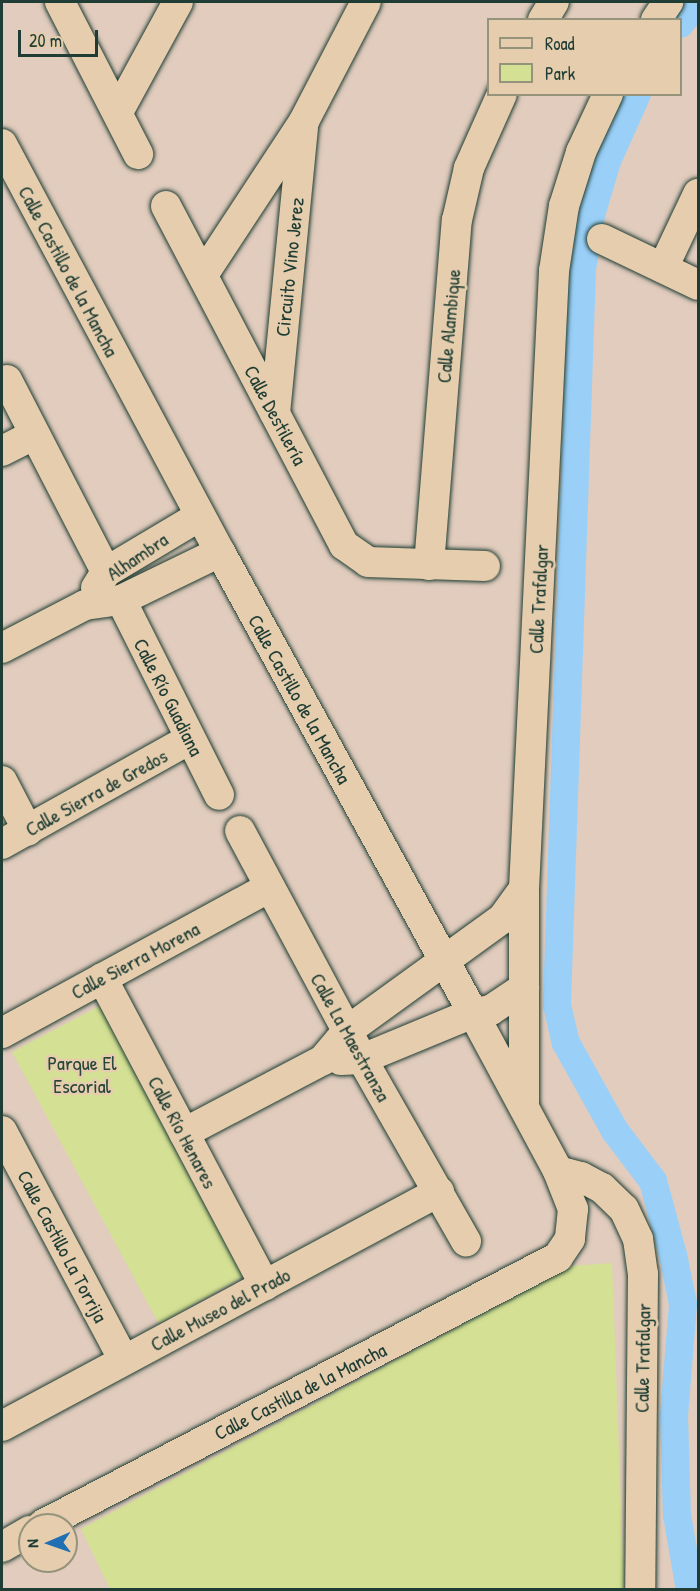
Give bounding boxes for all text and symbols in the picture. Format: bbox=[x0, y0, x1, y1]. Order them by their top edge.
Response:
scale bar bbox=[21, 18, 100, 56]
legend bbox=[487, 18, 682, 96]
text: 20 m bbox=[29, 28, 62, 53]
text: Road bbox=[545, 31, 575, 56]
text: Park bbox=[545, 61, 575, 86]
street label: Calle Castillo de la Mancha bbox=[14, 181, 124, 361]
street label: Circuito Vino Jerez bbox=[270, 196, 308, 338]
street label: Calle Alambique bbox=[431, 268, 465, 384]
street label: Calle Destilería bbox=[240, 361, 312, 469]
street label: Alhambra bbox=[102, 527, 172, 585]
street label: Calle Trafalgar bbox=[523, 544, 553, 654]
street label: Calle Castillo de la Mancha bbox=[243, 610, 357, 788]
street label: Calle Río Guadiana bbox=[129, 634, 209, 760]
street label: Calle Sierra de Gredos bbox=[21, 743, 171, 841]
street label: Calle Sierra Morena bbox=[67, 916, 203, 1004]
street label: Calle La Maestranza bbox=[306, 969, 396, 1105]
park label: Parque El Escorial bbox=[47, 1051, 117, 1098]
street label: Calle Río Henares bbox=[143, 1072, 223, 1192]
street label: Calle Castillo La Torrija bbox=[13, 1166, 113, 1326]
street label: Calle Museo del Prado bbox=[146, 1262, 294, 1356]
street label: Calle Trafalgar bbox=[629, 1303, 655, 1413]
street label: Calle Castilla de la Mancha bbox=[210, 1337, 390, 1445]
north arrow bbox=[18, 1513, 78, 1573]
text: N bbox=[21, 1539, 43, 1548]

